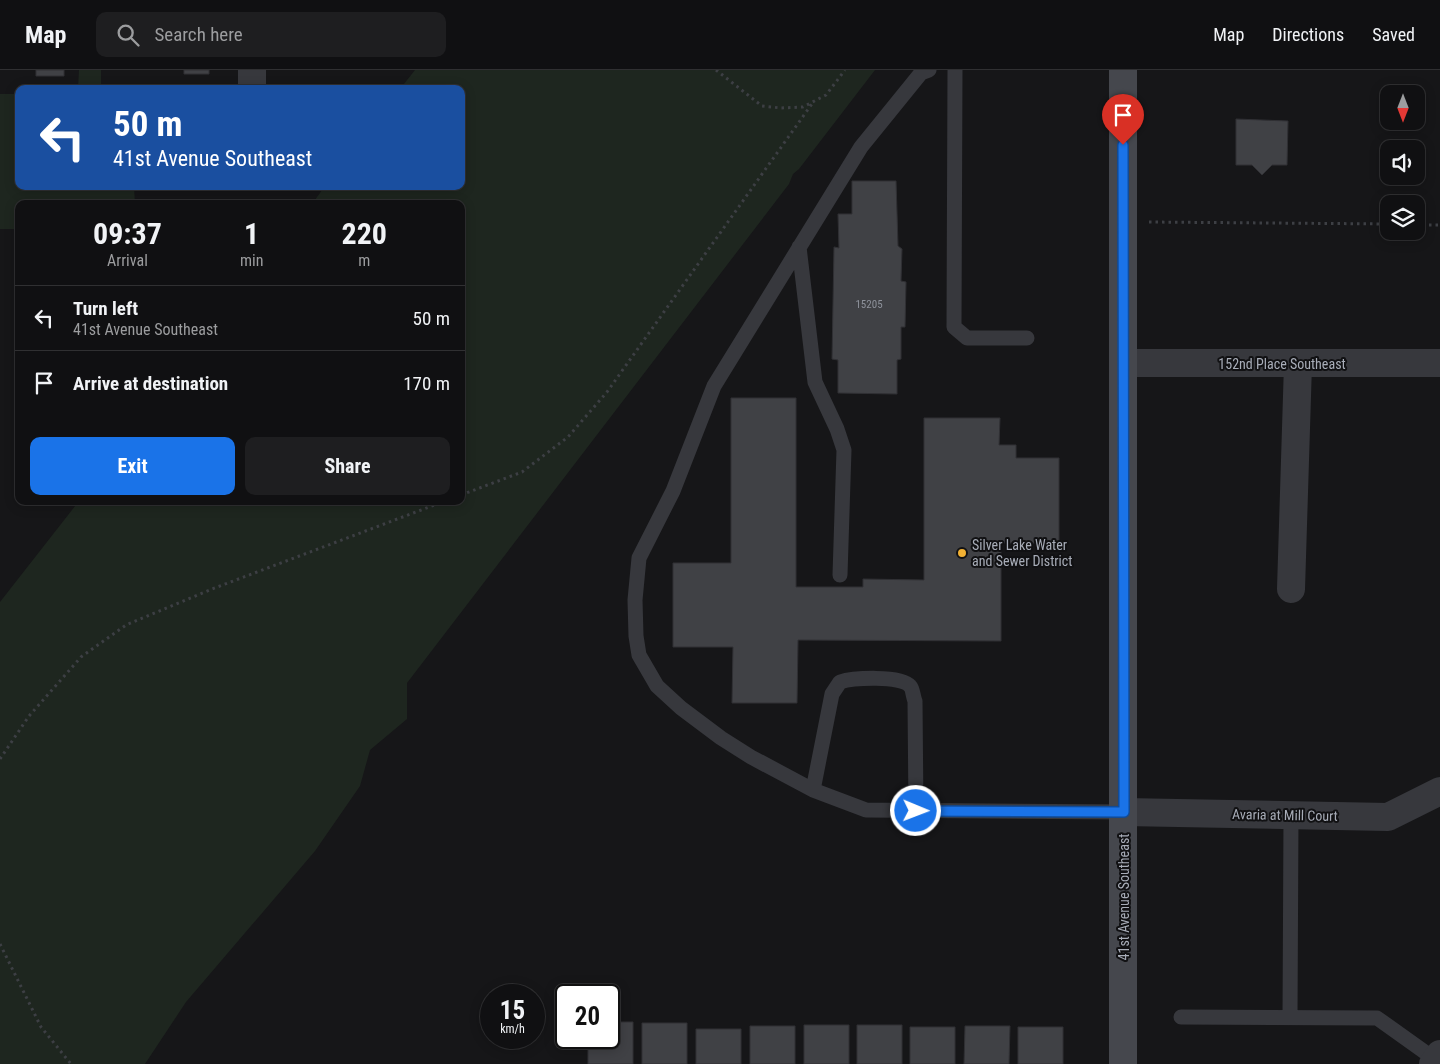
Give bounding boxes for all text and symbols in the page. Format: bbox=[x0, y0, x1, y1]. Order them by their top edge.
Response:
search box bbox=[96, 12, 446, 57]
text: Map bbox=[25, 21, 66, 49]
icon: search bbox=[114, 21, 142, 49]
text: Search here bbox=[154, 23, 243, 46]
text: Map bbox=[1213, 24, 1244, 45]
text: Directions bbox=[1272, 24, 1344, 45]
text: Saved bbox=[1372, 24, 1415, 45]
north arrow bbox=[1380, 85, 1425, 130]
map controls bbox=[1380, 85, 1425, 240]
pin bbox=[1102, 94, 1144, 145]
icon: arrive bbox=[1109, 101, 1137, 129]
text: 50 m bbox=[113, 104, 182, 145]
icon: left bbox=[30, 105, 95, 170]
button: sound bbox=[1380, 140, 1425, 185]
text: 41st Avenue Southeast bbox=[113, 146, 312, 171]
button: layers bbox=[1380, 195, 1425, 240]
text: 09:37 bbox=[93, 216, 162, 251]
text: 1 bbox=[244, 216, 259, 251]
text: 220 bbox=[341, 216, 387, 251]
text: Arrival bbox=[107, 251, 148, 270]
text: min bbox=[240, 251, 263, 270]
text: m bbox=[358, 251, 370, 270]
text: Turn left bbox=[73, 297, 138, 320]
house number: 15205 bbox=[855, 298, 883, 311]
icon: left bbox=[30, 304, 58, 332]
text: 50 m bbox=[413, 307, 450, 330]
text: 41st Avenue Southeast bbox=[73, 320, 218, 339]
street label: 152nd Place Southeast bbox=[1218, 356, 1346, 372]
icon: arrive bbox=[30, 369, 58, 397]
text: Arrive at destination bbox=[73, 372, 228, 395]
text: 170 m bbox=[403, 372, 450, 395]
button: Exit bbox=[30, 437, 235, 495]
button: Share bbox=[245, 437, 450, 495]
place label: Silver Lake Water and Sewer District bbox=[972, 537, 1072, 569]
marker: Silver Lake Water and Sewer District bbox=[956, 547, 968, 559]
position arrow bbox=[889, 784, 941, 836]
street label: Avaria at Mill Court bbox=[1232, 806, 1338, 824]
street label: 41st Avenue Southeast bbox=[1116, 834, 1132, 960]
speed limit sign: 20 bbox=[555, 984, 620, 1049]
text: 15 bbox=[500, 996, 525, 1025]
text: km/h bbox=[500, 1022, 525, 1036]

